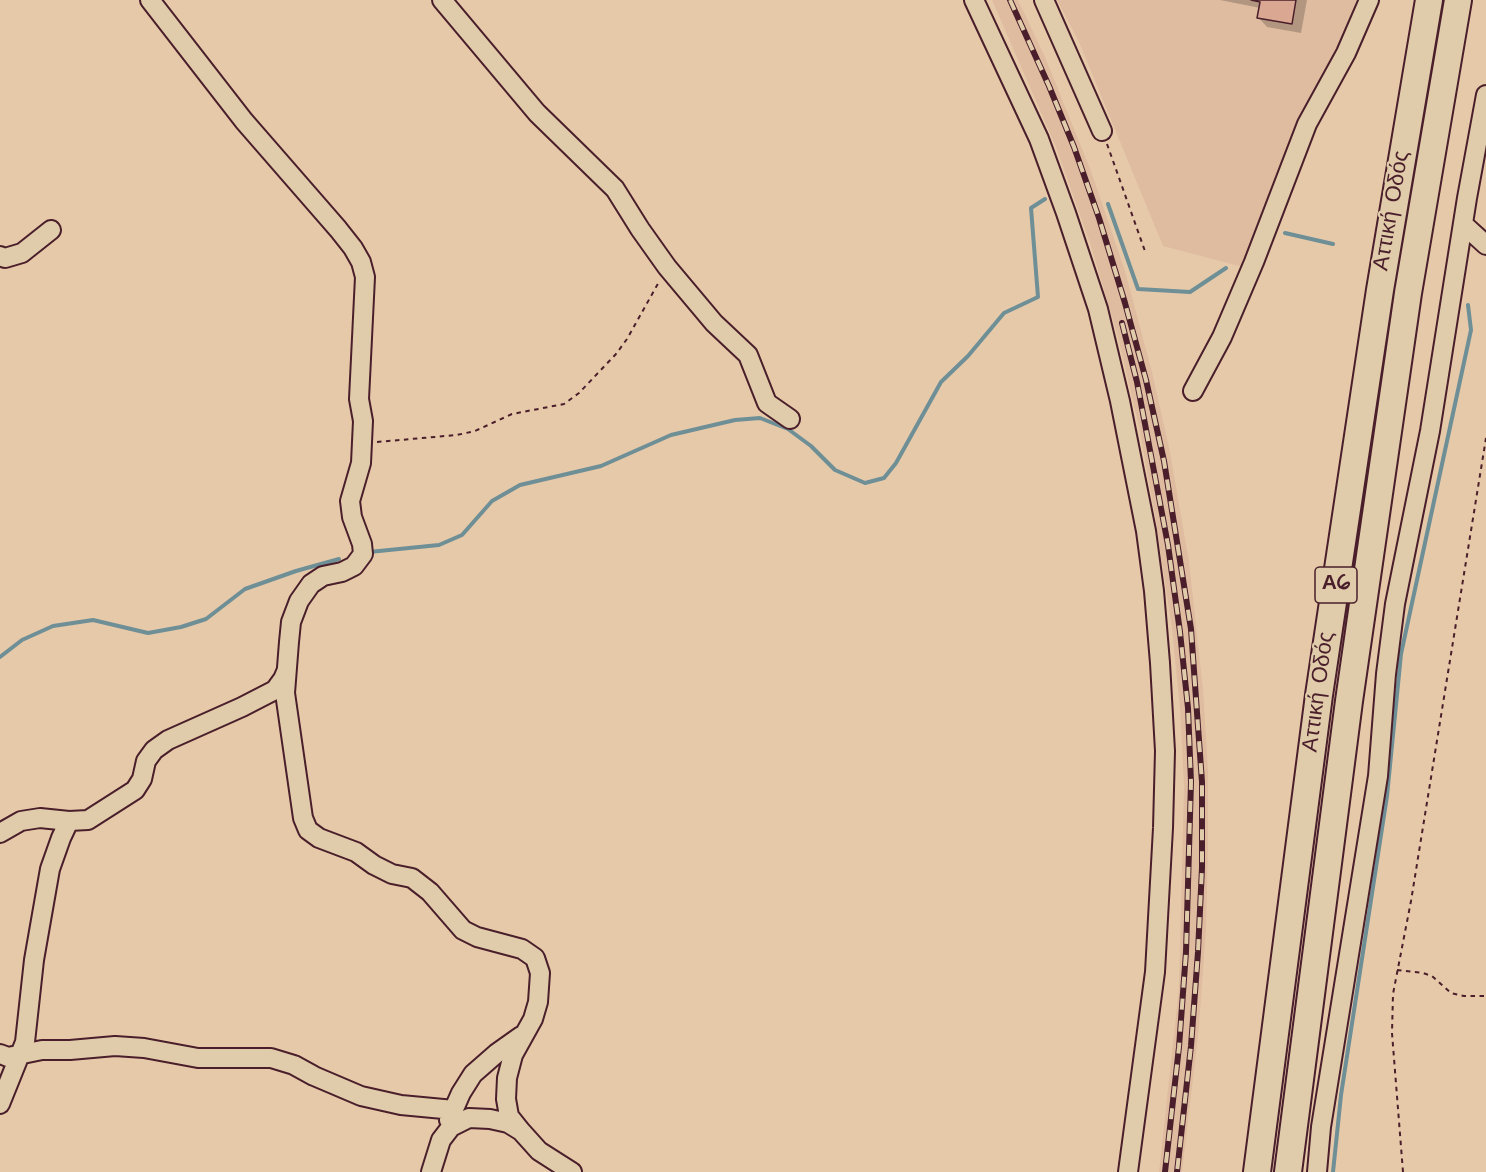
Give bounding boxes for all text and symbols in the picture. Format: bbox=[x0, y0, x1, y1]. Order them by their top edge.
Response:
street label: Αττική Οδός bbox=[1369, 149, 1417, 273]
road number: Α6 bbox=[1315, 567, 1357, 603]
street label: Αττική Οδός bbox=[1298, 630, 1342, 754]

